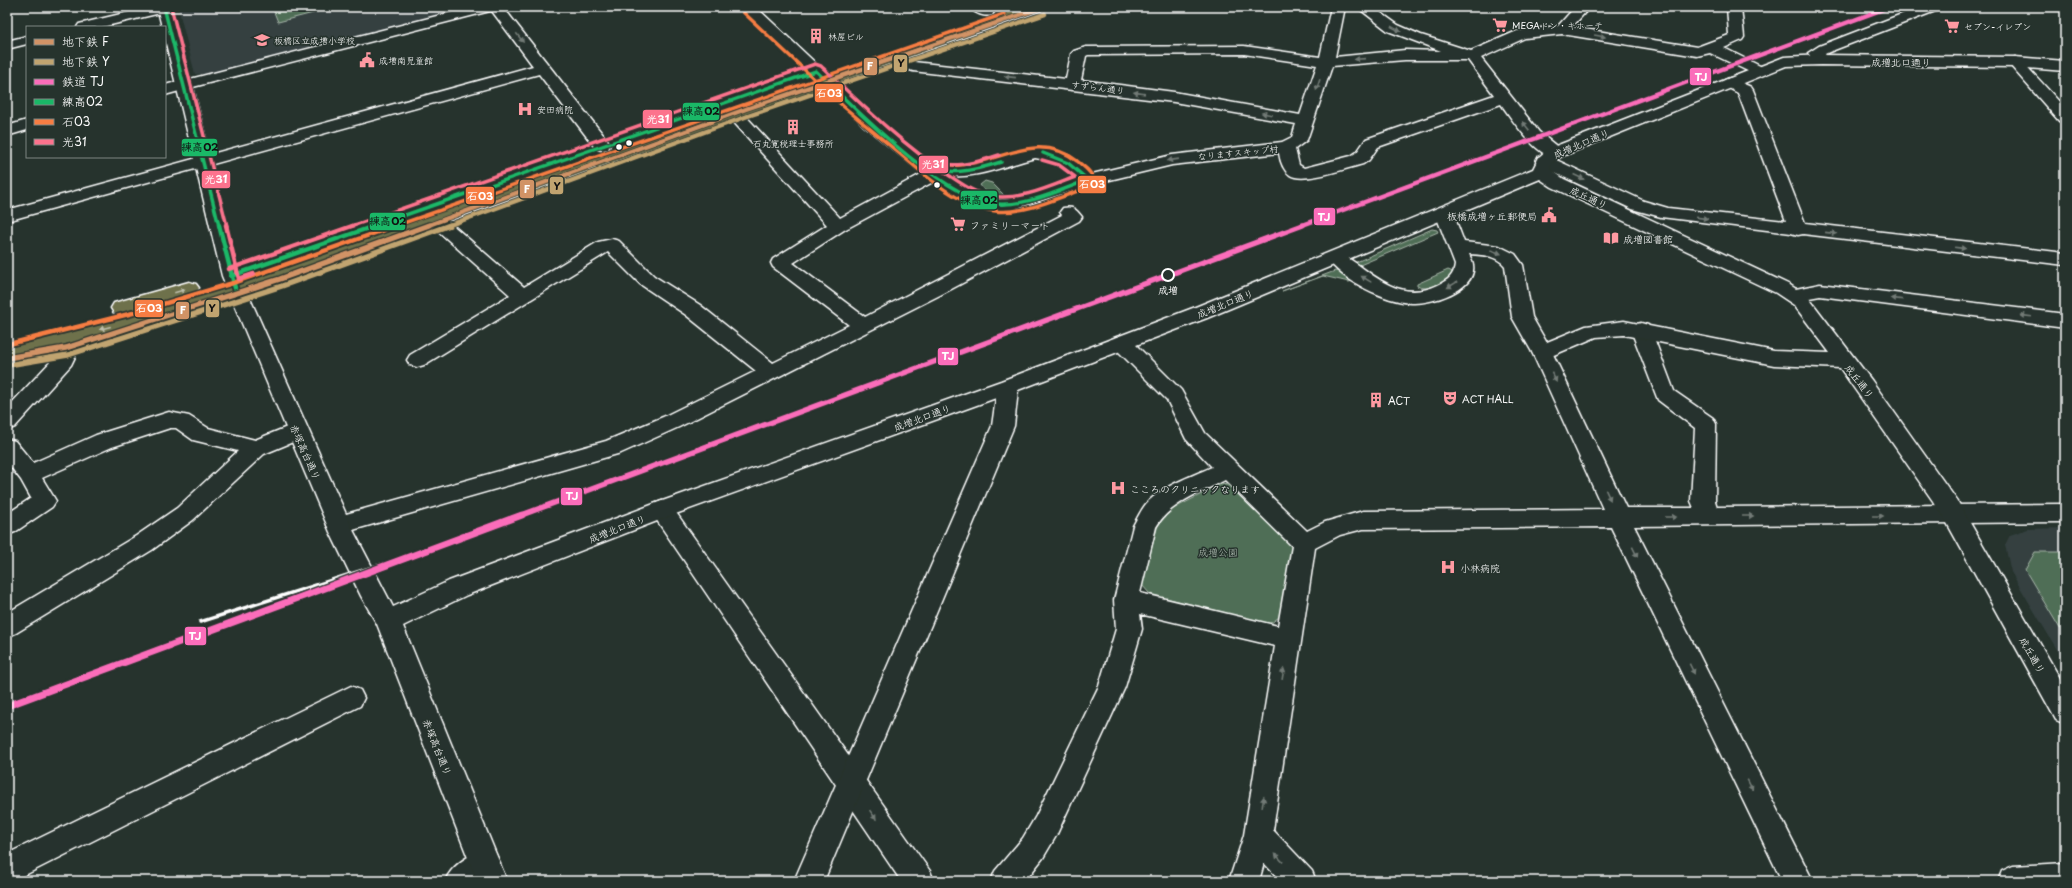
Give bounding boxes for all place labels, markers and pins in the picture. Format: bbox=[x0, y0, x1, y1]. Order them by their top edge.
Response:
supermarket icon: MEGAドン・キホーテ bbox=[1491, 16, 1509, 34]
supermarket icon: セブン-イレブン bbox=[1943, 17, 1961, 35]
place label: MEGAドン・キホーテ bbox=[1512, 18, 1603, 32]
place label: セブン-イレブン bbox=[1964, 19, 2031, 33]
building icon: 林屋ビル bbox=[807, 27, 825, 45]
place label: 林屋ビル bbox=[828, 29, 864, 43]
school or university icon: 板橋区立成増小学校 bbox=[253, 31, 271, 49]
place label: 板橋区立成増小学校 bbox=[274, 33, 355, 47]
public building icon: 成増南児童館 bbox=[358, 51, 376, 69]
place label: 成増南児童館 bbox=[379, 53, 433, 67]
hospital icon: 安田病院 bbox=[516, 100, 534, 118]
place label: 安田病院 bbox=[537, 102, 573, 116]
building icon: 石丸寛税理士事務所 bbox=[784, 118, 802, 136]
place label: 石丸寛税理士事務所 bbox=[752, 136, 834, 150]
unlabelled marker bbox=[624, 138, 634, 148]
unlabelled marker bbox=[614, 142, 624, 152]
unlabelled marker bbox=[932, 180, 942, 190]
public building icon: 板橋成増ヶ丘郵便局 bbox=[1540, 206, 1558, 224]
place label: 板橋成増ヶ丘郵便局 bbox=[1447, 208, 1537, 223]
supermarket icon: ファミリーマート bbox=[949, 215, 967, 233]
place label: ファミリーマート bbox=[970, 217, 1050, 232]
library icon: 成増図書館 bbox=[1602, 229, 1620, 247]
place label: 成増図書館 bbox=[1623, 231, 1673, 246]
marker: 成増 bbox=[1161, 268, 1175, 282]
place label: 成増 bbox=[1158, 282, 1178, 297]
theatre icon: ACT HALL bbox=[1441, 389, 1459, 407]
building icon: ACT bbox=[1367, 391, 1385, 409]
place label: ACT HALL bbox=[1462, 391, 1514, 406]
place label: ACT bbox=[1388, 393, 1410, 408]
hospital icon: こころのクリニックなります bbox=[1109, 479, 1127, 497]
place label: こころのクリニックなります bbox=[1130, 481, 1260, 496]
hospital icon: 小林病院 bbox=[1439, 558, 1457, 576]
place label: 小林病院 bbox=[1460, 560, 1500, 575]

